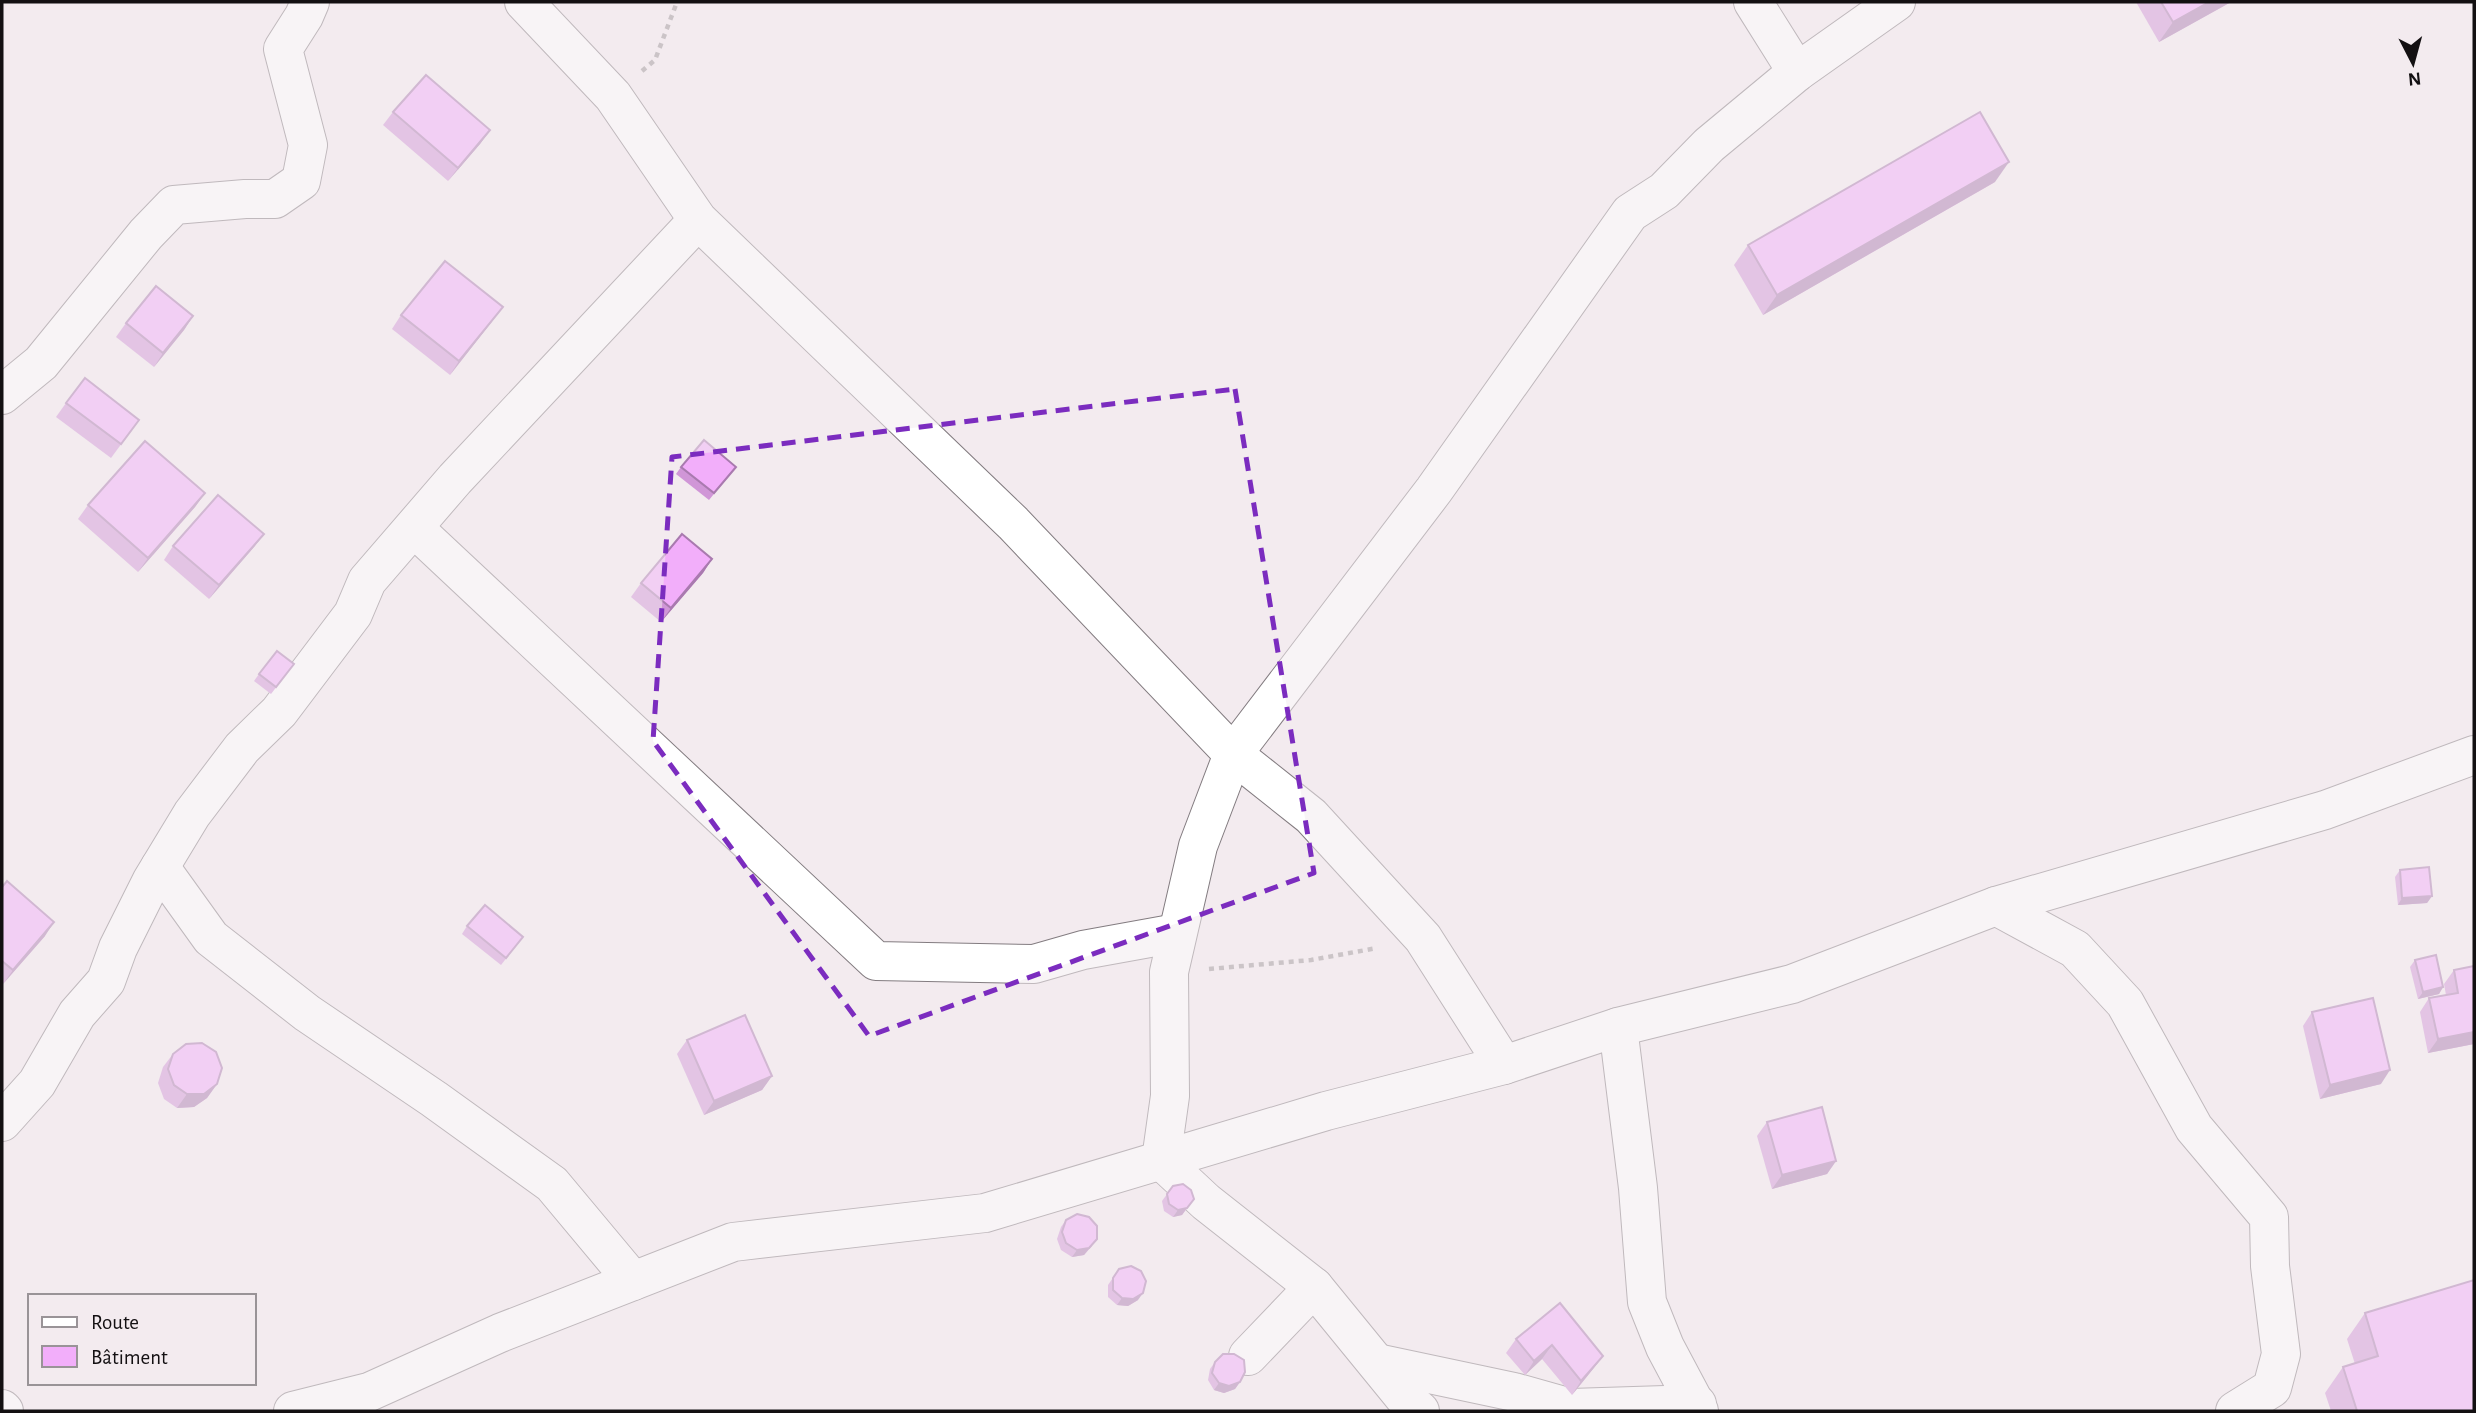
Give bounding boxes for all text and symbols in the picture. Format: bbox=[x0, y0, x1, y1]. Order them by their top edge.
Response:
north arrow bbox=[2378, 28, 2448, 98]
text: N bbox=[2407, 68, 2422, 89]
legend bbox=[28, 1294, 256, 1385]
text: Route bbox=[91, 1312, 139, 1333]
text: Bâtiment bbox=[91, 1347, 168, 1368]

